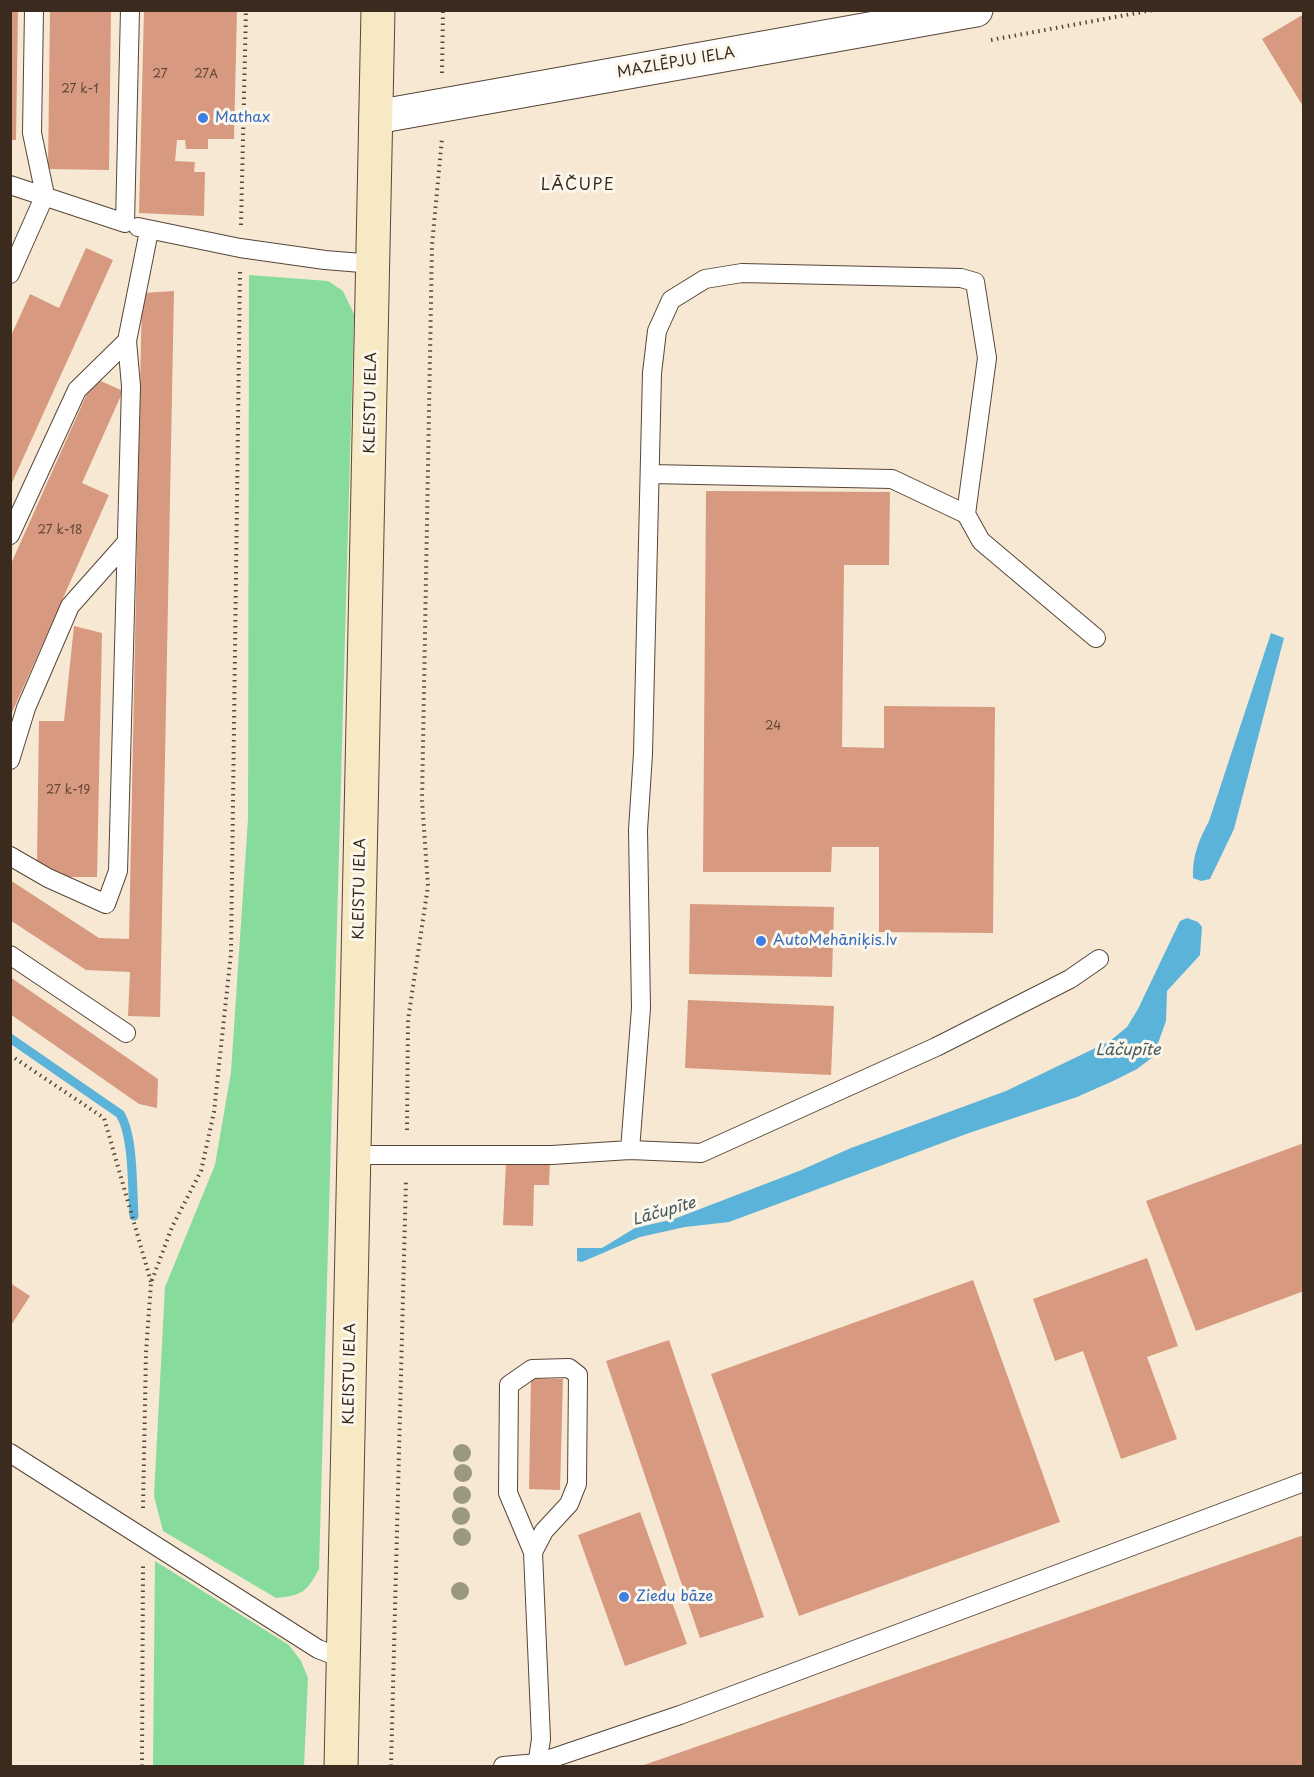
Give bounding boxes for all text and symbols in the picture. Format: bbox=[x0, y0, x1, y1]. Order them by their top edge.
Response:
street label: MAZLĒPJU IELA bbox=[616, 44, 736, 82]
house number: 27 bbox=[153, 68, 167, 82]
house number: 27A bbox=[194, 68, 218, 82]
house number: 27 k-1 bbox=[61, 83, 99, 97]
place label: Mathax bbox=[215, 109, 270, 127]
marker: Mathax bbox=[196, 111, 210, 125]
district label: LĀČUPE bbox=[541, 176, 615, 196]
street label: KLEISTU IELA bbox=[361, 352, 381, 454]
house number: 27 k-18 bbox=[38, 524, 82, 538]
house number: 24 bbox=[765, 720, 781, 734]
house number: 27 k-19 bbox=[46, 784, 90, 798]
street label: KLEISTU IELA bbox=[350, 838, 370, 940]
place label: AutoMehāniķis.lv bbox=[773, 932, 897, 950]
marker: AutoMehāniķis.lv bbox=[754, 934, 768, 948]
water label: Lāčupīte bbox=[1095, 1041, 1161, 1061]
water label: Lāčupīte bbox=[630, 1194, 698, 1230]
street label: KLEISTU IELA bbox=[340, 1323, 360, 1425]
place label: Ziedu bāze bbox=[636, 1588, 713, 1606]
marker: Ziedu bāze bbox=[617, 1590, 631, 1604]

